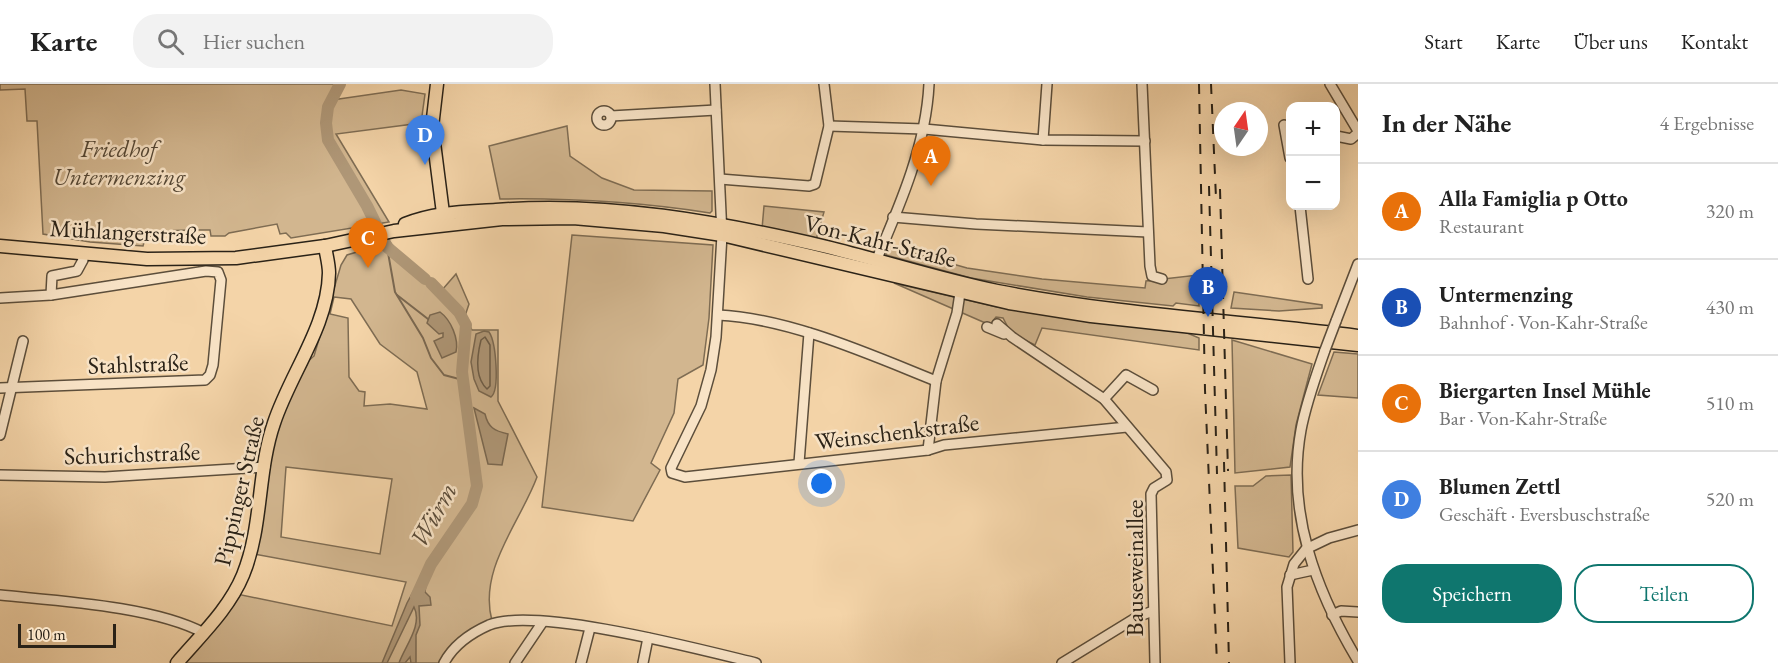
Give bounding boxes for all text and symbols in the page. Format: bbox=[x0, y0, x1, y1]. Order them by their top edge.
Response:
search box bbox=[133, 14, 553, 68]
text: Karte bbox=[30, 23, 97, 59]
icon: search bbox=[154, 25, 187, 58]
text: Hier suchen bbox=[202, 27, 305, 56]
text: Start bbox=[1424, 28, 1463, 55]
text: Karte bbox=[1496, 28, 1540, 55]
text: Über uns bbox=[1573, 28, 1648, 55]
text: Kontakt bbox=[1681, 28, 1748, 55]
north arrow bbox=[1214, 102, 1268, 156]
map controls bbox=[1286, 102, 1340, 210]
button: + bbox=[1286, 102, 1340, 156]
text: In der Nähe bbox=[1382, 106, 1511, 140]
text: 4 Ergebnisse bbox=[1659, 110, 1754, 136]
pin: D bbox=[406, 116, 444, 165]
park label: Friedhof Untermenzing bbox=[53, 133, 186, 192]
pin: A bbox=[912, 136, 950, 186]
button: − bbox=[1286, 156, 1340, 210]
text: Alla Famiglia p Otto bbox=[1439, 184, 1628, 213]
text: A bbox=[1394, 198, 1409, 224]
text: 320 m bbox=[1706, 198, 1754, 224]
street label: Von-Kahr-Straße bbox=[801, 207, 959, 274]
street label: Mühlangerstraße bbox=[49, 212, 207, 251]
text: Restaurant bbox=[1439, 213, 1524, 239]
pin: C bbox=[348, 218, 388, 268]
pin: B bbox=[1188, 268, 1228, 317]
text: Untermenzing bbox=[1439, 280, 1573, 309]
text: B bbox=[1395, 294, 1408, 320]
text: 430 m bbox=[1706, 294, 1754, 320]
text: Bahnhof · Von-Kahr-Straße bbox=[1439, 309, 1648, 335]
street label: Stahlstraße bbox=[87, 346, 189, 381]
text: Biergarten Insel Mühle bbox=[1439, 376, 1651, 405]
text: C bbox=[1394, 390, 1409, 416]
text: 510 m bbox=[1706, 390, 1754, 416]
text: Bar · Von-Kahr-Straße bbox=[1439, 405, 1607, 431]
street label: Weinschenkstraße bbox=[813, 406, 981, 457]
street label: Pippinger Straße bbox=[206, 413, 271, 569]
street label: Schurichstraße bbox=[63, 436, 201, 471]
your location bbox=[807, 469, 836, 498]
text: Blumen Zettl bbox=[1439, 472, 1561, 501]
water label: Würm bbox=[402, 477, 464, 553]
text: D bbox=[1394, 486, 1409, 512]
text: 520 m bbox=[1706, 486, 1754, 512]
street label: Bauseweinallee bbox=[1119, 500, 1150, 636]
text: Geschäft · Eversbuschstraße bbox=[1439, 501, 1650, 527]
button: Speichern bbox=[1382, 564, 1562, 623]
button: Teilen bbox=[1574, 564, 1754, 623]
scale bar bbox=[18, 621, 116, 648]
text: 100 m bbox=[27, 624, 66, 645]

